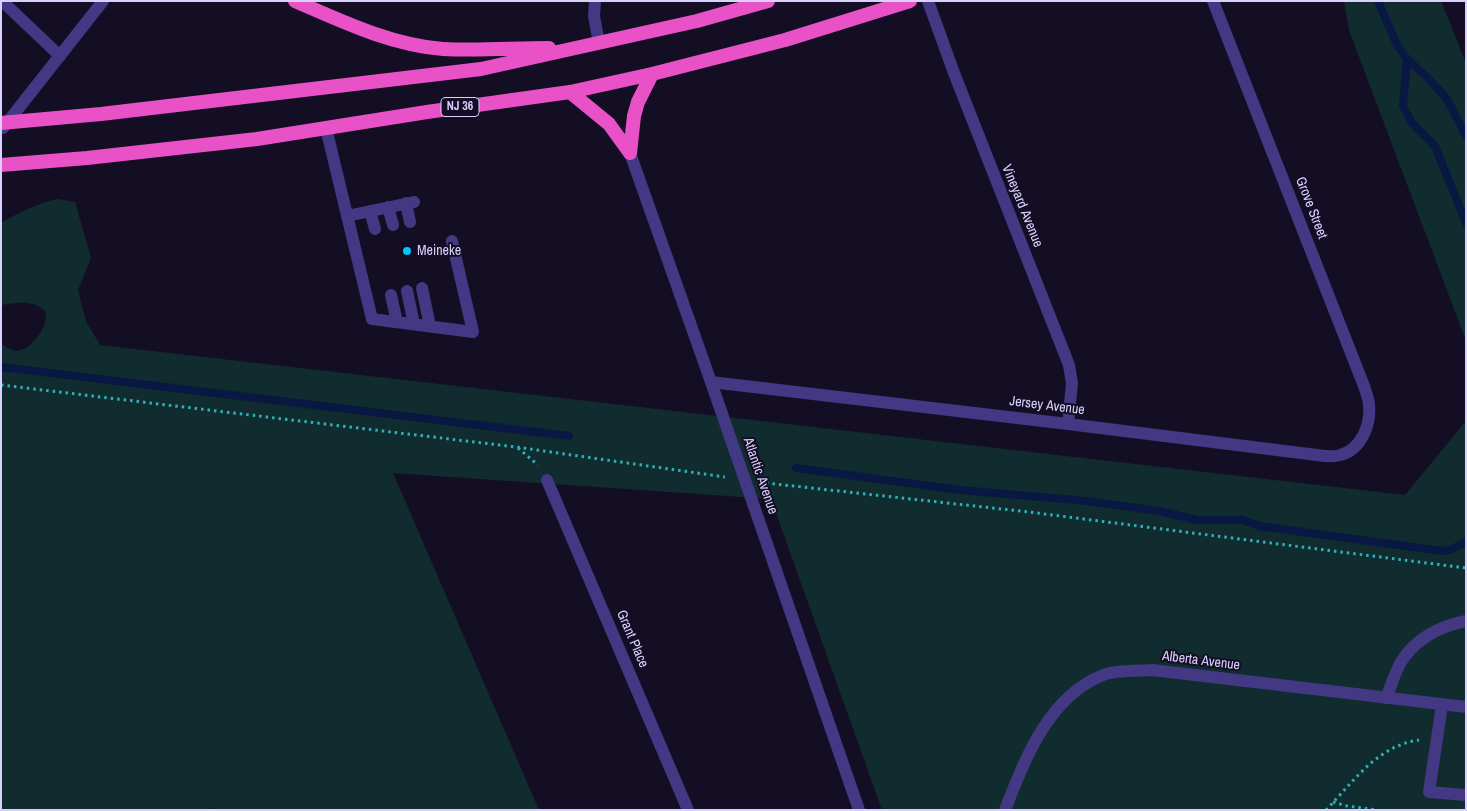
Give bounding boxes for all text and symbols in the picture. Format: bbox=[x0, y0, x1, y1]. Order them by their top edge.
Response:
road number: NJ 36 bbox=[441, 98, 479, 116]
street label: Vineyard Avenue bbox=[998, 162, 1046, 250]
street label: Grove Street bbox=[1291, 175, 1331, 241]
place label: Meineke bbox=[417, 243, 461, 259]
marker: Meineke bbox=[401, 245, 413, 257]
street label: Jersey Avenue bbox=[1008, 393, 1086, 419]
street label: Atlantic Avenue bbox=[739, 435, 781, 517]
street label: Grant Place bbox=[612, 608, 652, 670]
street label: Alberta Avenue bbox=[1161, 648, 1241, 674]

